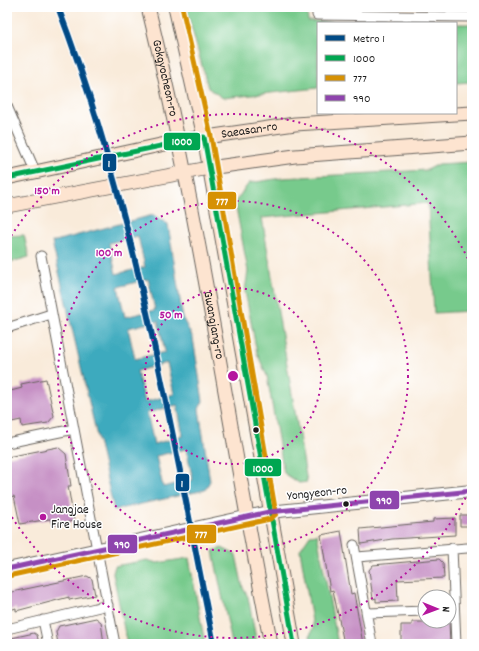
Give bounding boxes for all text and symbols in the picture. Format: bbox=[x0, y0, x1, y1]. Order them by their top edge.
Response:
legend bbox=[317, 22, 457, 114]
text: Metro 1 bbox=[353, 31, 385, 48]
street label: Gokgyocheon-ro bbox=[147, 38, 182, 118]
text: 1000 bbox=[353, 51, 375, 68]
text: 777 bbox=[353, 71, 367, 88]
text: 990 bbox=[353, 91, 371, 108]
street label: Saeasan-ro bbox=[220, 117, 279, 144]
line badge: 1000 bbox=[163, 132, 201, 151]
text: 1000 bbox=[172, 135, 192, 151]
line badge: 1 bbox=[102, 153, 117, 172]
text: 1 bbox=[108, 157, 110, 173]
text: 150 m bbox=[34, 183, 60, 200]
line badge: 777 bbox=[207, 191, 237, 210]
text: 777 bbox=[216, 195, 229, 211]
text: 100 m bbox=[96, 245, 122, 262]
street label: Gwangjang-ro bbox=[198, 290, 229, 361]
text: 50 m bbox=[159, 307, 183, 324]
centre of rings bbox=[226, 369, 240, 383]
unlabelled marker bbox=[251, 425, 261, 435]
line badge: 1000 bbox=[244, 458, 282, 477]
text: 1000 bbox=[253, 462, 273, 478]
line badge: 1 bbox=[175, 473, 190, 492]
text: 1 bbox=[181, 477, 183, 493]
street label: Yongyeon-ro bbox=[286, 481, 348, 507]
line badge: 990 bbox=[369, 490, 400, 510]
text: 990 bbox=[376, 494, 392, 510]
unlabelled marker bbox=[341, 499, 351, 509]
place label: Jangjae Fire House bbox=[51, 501, 102, 535]
marker: Jangjae Fire House bbox=[38, 512, 48, 522]
line badge: 777 bbox=[186, 524, 217, 544]
text: 777 bbox=[195, 528, 208, 544]
line badge: 990 bbox=[107, 534, 138, 554]
text: 990 bbox=[114, 538, 130, 554]
north arrow bbox=[417, 589, 457, 629]
text: N bbox=[437, 606, 453, 613]

